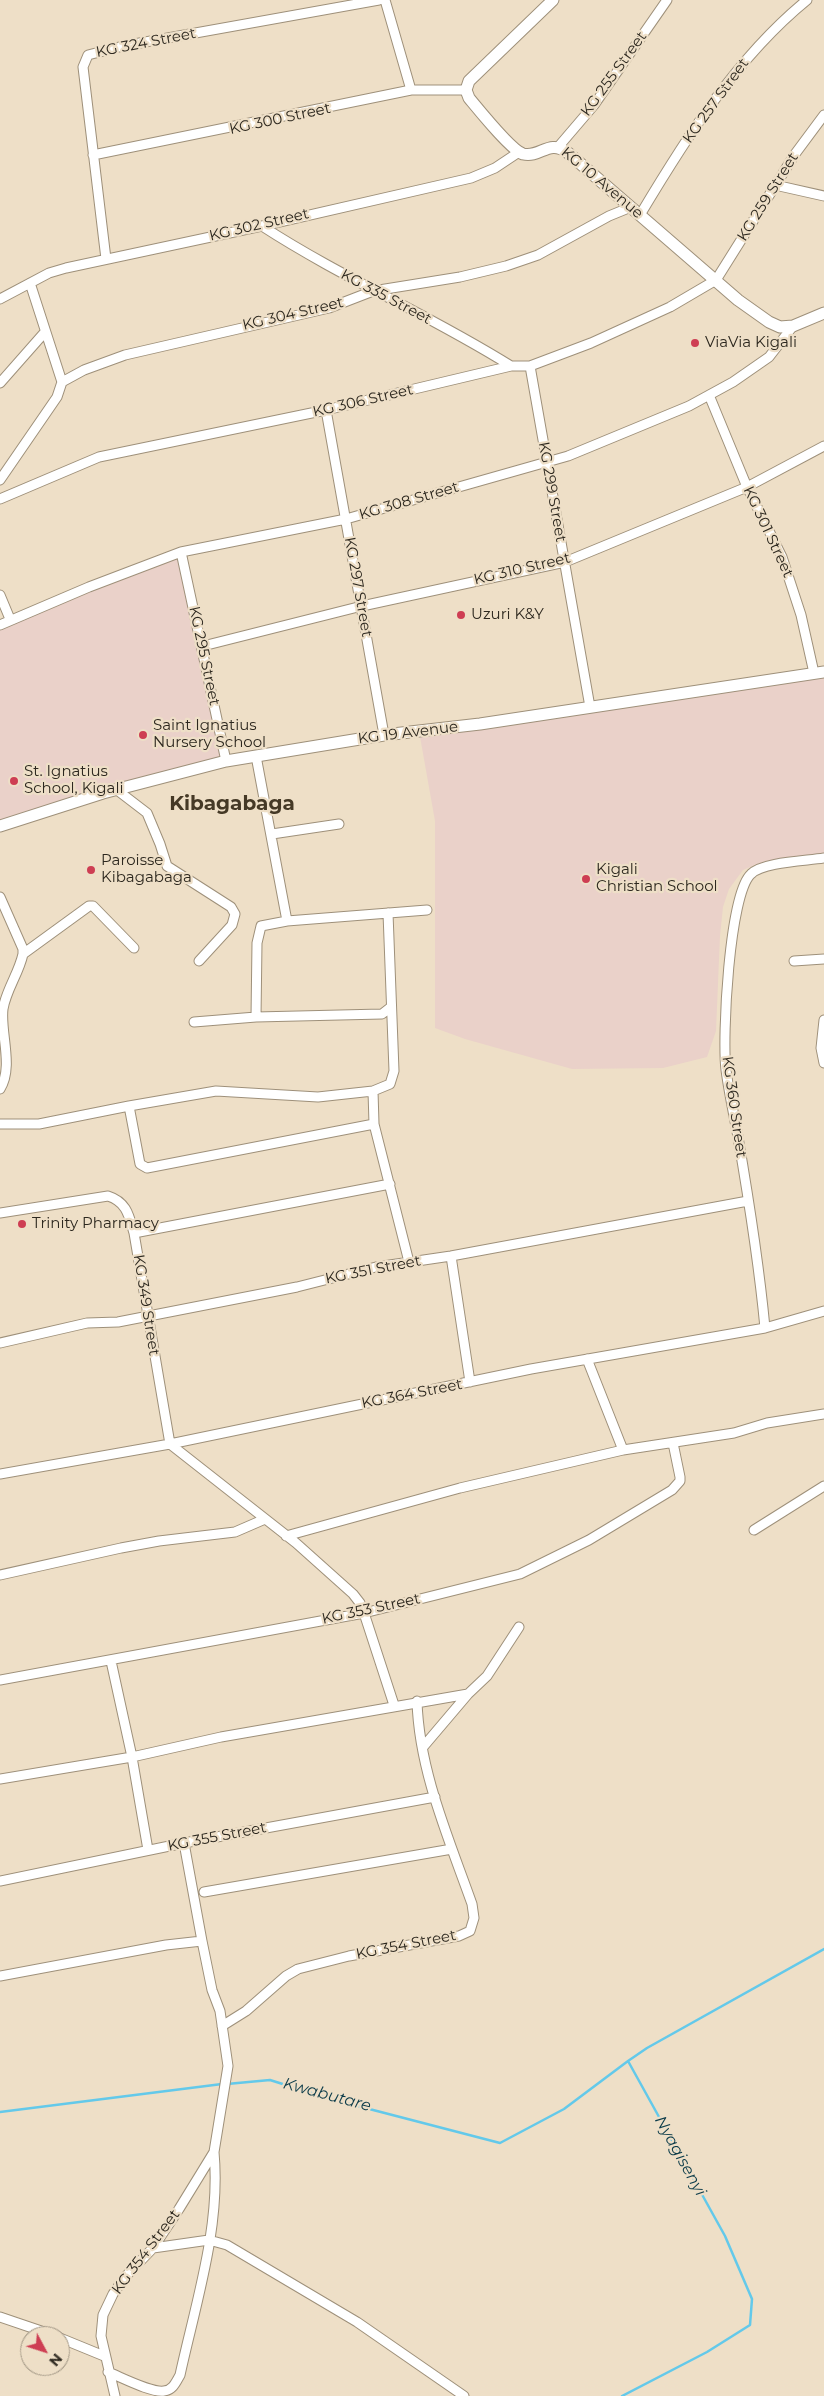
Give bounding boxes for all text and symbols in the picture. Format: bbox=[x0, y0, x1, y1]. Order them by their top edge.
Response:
street label: KG 324 Street bbox=[95, 24, 197, 62]
street label: KG 255 Street bbox=[577, 28, 651, 120]
street label: KG 257 Street bbox=[679, 55, 753, 147]
street label: KG 300 Street bbox=[228, 99, 332, 139]
street label: KG 10 Avenue bbox=[557, 143, 647, 223]
street label: KG 259 Street bbox=[734, 149, 802, 245]
street label: KG 302 Street bbox=[207, 205, 311, 245]
street label: KG 335 Street bbox=[338, 266, 434, 328]
street label: KG 304 Street bbox=[241, 294, 345, 334]
place label: ViaVia Kigali bbox=[705, 334, 797, 352]
marker: ViaVia Kigali bbox=[689, 337, 701, 349]
street label: KG 306 Street bbox=[311, 381, 415, 421]
street label: KG 299 Street bbox=[534, 440, 570, 544]
street label: KG 308 Street bbox=[357, 478, 461, 524]
street label: KG 301 Street bbox=[739, 483, 797, 581]
street label: KG 297 Street bbox=[340, 536, 376, 638]
street label: KG 310 Street bbox=[472, 549, 572, 589]
street label: KG 295 Street bbox=[185, 605, 223, 707]
place label: Uzuri K&Y bbox=[471, 606, 544, 624]
marker: Uzuri K&Y bbox=[455, 609, 467, 621]
place label: Saint Ignatius Nursery School bbox=[153, 717, 266, 752]
street label: KG 19 Avenue bbox=[357, 718, 459, 748]
marker: Saint Ignatius Nursery School bbox=[137, 729, 149, 741]
place label: St. Ignatius School, Kigali bbox=[24, 763, 124, 798]
marker: St. Ignatius School, Kigali bbox=[8, 775, 20, 787]
district label: Kibagabaga bbox=[169, 792, 295, 816]
place label: Paroisse Kibagabaga bbox=[101, 852, 192, 887]
place label: Kigali Christian School bbox=[596, 861, 718, 896]
marker: Paroisse Kibagabaga bbox=[85, 864, 97, 876]
marker: Kigali Christian School bbox=[580, 873, 592, 885]
street label: KG 360 Street bbox=[718, 1055, 750, 1159]
place label: Trinity Pharmacy bbox=[32, 1215, 159, 1233]
marker: Trinity Pharmacy bbox=[16, 1218, 28, 1230]
street label: KG 351 Street bbox=[324, 1252, 422, 1288]
street label: KG 349 Street bbox=[129, 1253, 163, 1357]
street label: KG 364 Street bbox=[360, 1375, 464, 1413]
street label: KG 353 Street bbox=[320, 1590, 422, 1628]
street label: KG 355 Street bbox=[166, 1819, 268, 1855]
street label: KG 354 Street bbox=[354, 1926, 458, 1964]
water label: Kwabutare bbox=[281, 2074, 373, 2116]
water label: Nyagisenyi bbox=[650, 2113, 710, 2199]
street label: KG 354 Street bbox=[108, 2206, 184, 2298]
north arrow bbox=[20, 2326, 70, 2376]
text: N bbox=[45, 2350, 66, 2370]

